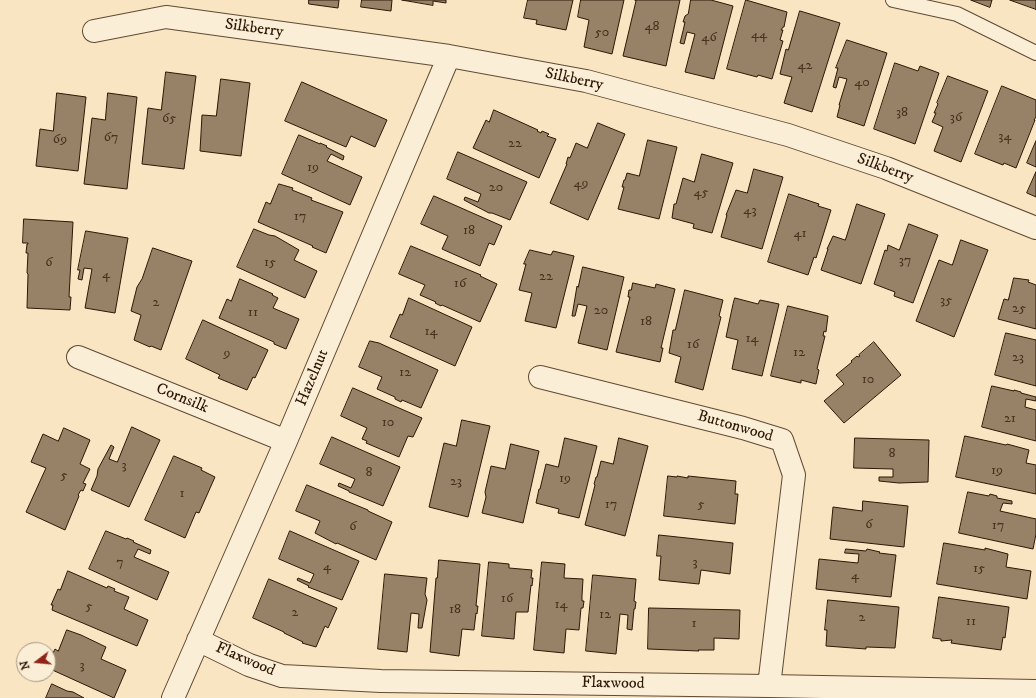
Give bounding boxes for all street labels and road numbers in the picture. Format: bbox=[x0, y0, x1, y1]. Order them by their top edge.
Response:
street label: Silkberry bbox=[224, 15, 284, 43]
street label: Silkberry bbox=[543, 64, 605, 96]
street label: Silkberry bbox=[854, 150, 916, 188]
street label: Hazelnut bbox=[292, 347, 334, 409]
street label: Cornsilk bbox=[153, 380, 211, 418]
street label: Buttonwood bbox=[695, 407, 775, 447]
street label: Flaxwood bbox=[212, 639, 278, 681]
street label: Flaxwood bbox=[581, 674, 645, 694]

